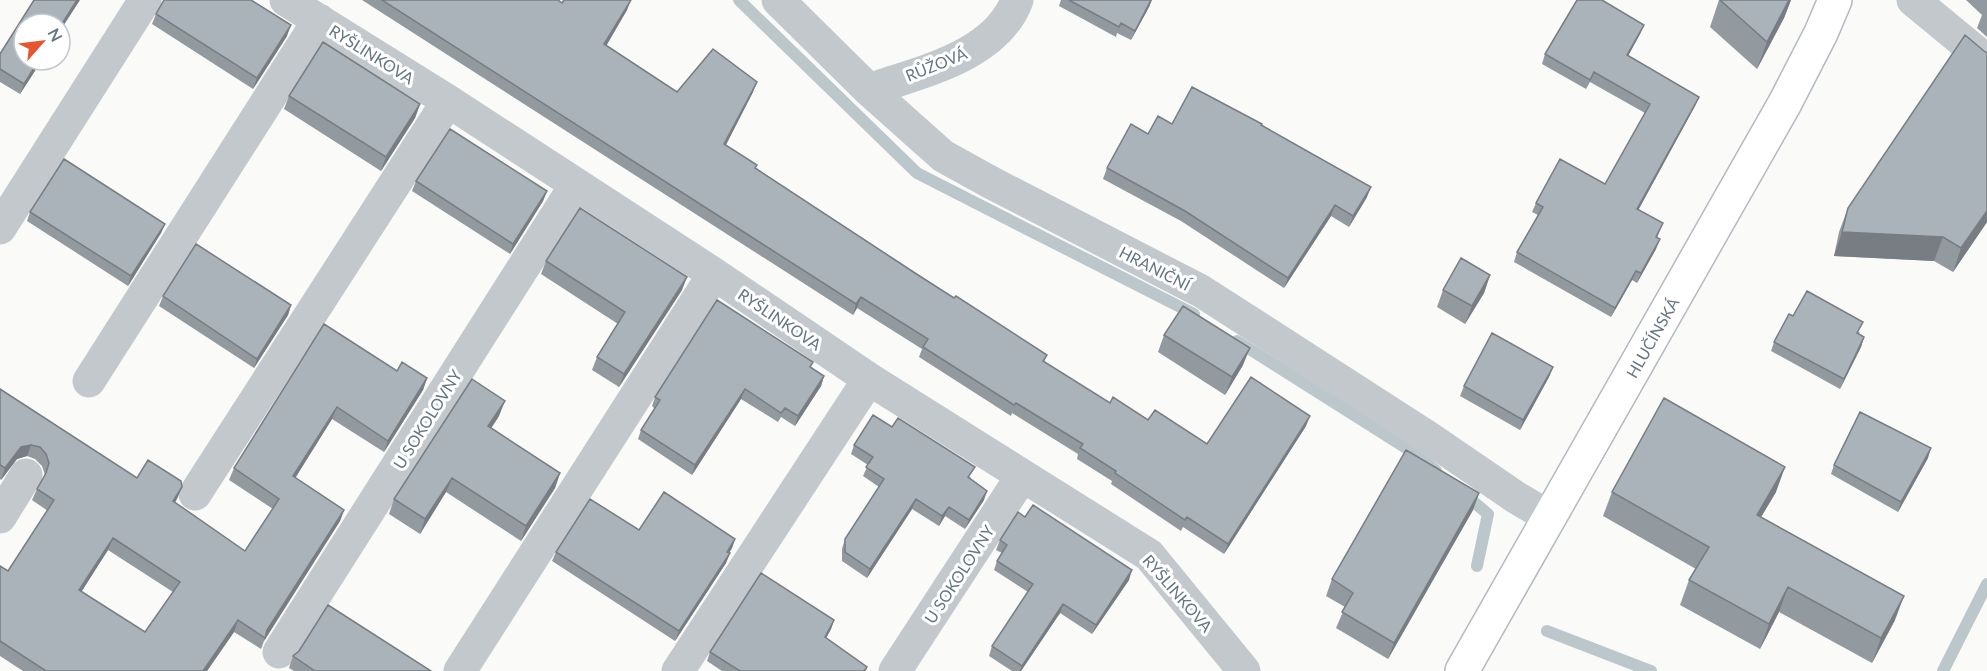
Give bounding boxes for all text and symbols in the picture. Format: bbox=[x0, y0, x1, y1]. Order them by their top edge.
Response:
north arrow bbox=[12, 12, 72, 72]
street label: RYŠLINKOVA bbox=[326, 21, 418, 88]
text: N bbox=[44, 25, 67, 45]
street label: RŮŽOVÁ bbox=[903, 43, 970, 85]
street label: HRANIČNÍ bbox=[1116, 242, 1195, 295]
street label: RYŠLINKOVA bbox=[735, 284, 825, 354]
street label: HLUČÍNSKÁ bbox=[1621, 294, 1682, 381]
street label: U SOKOLOVNY bbox=[389, 366, 465, 472]
street label: U SOKOLOVNY bbox=[920, 521, 998, 627]
street label: RYŠLINKOVA bbox=[1139, 551, 1217, 636]

